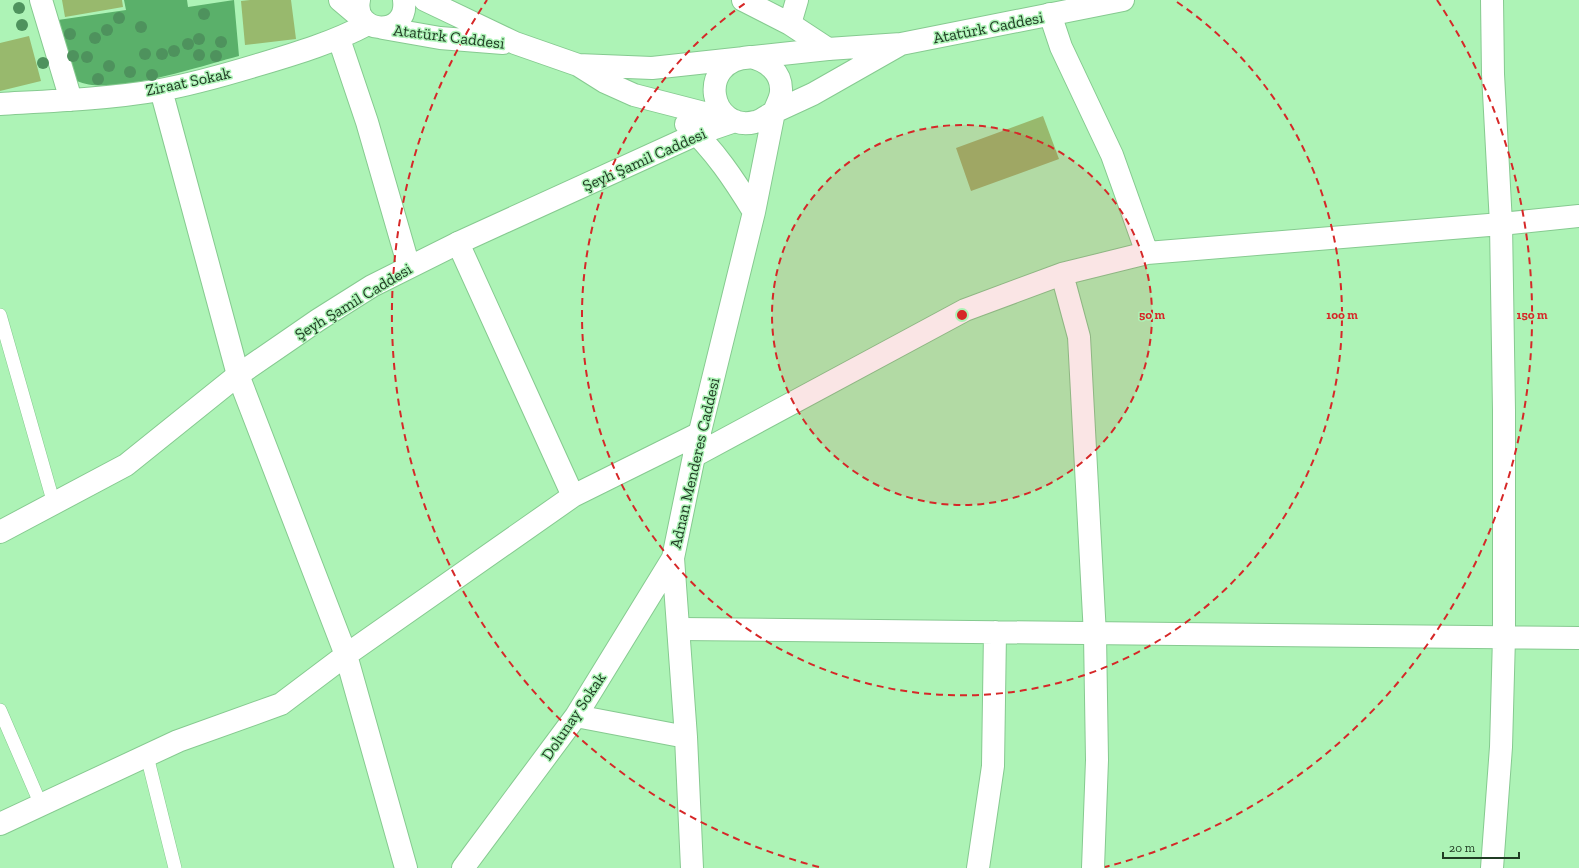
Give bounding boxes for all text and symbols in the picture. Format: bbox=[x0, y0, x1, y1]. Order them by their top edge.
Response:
street label: Atatürk Caddesi bbox=[931, 7, 1045, 48]
street label: Atatürk Caddesi bbox=[392, 20, 506, 53]
street label: Ziraat Sokak bbox=[144, 63, 233, 100]
street label: Şeyh Şamil Caddesi bbox=[579, 123, 709, 195]
street label: Şeyh Şamil Caddesi bbox=[291, 259, 416, 344]
centre of rings bbox=[955, 308, 969, 322]
text: 50 m bbox=[1139, 308, 1165, 322]
text: 100 m bbox=[1326, 308, 1358, 322]
text: 150 m bbox=[1517, 308, 1548, 322]
street label: Adnan Menderes Caddesi bbox=[666, 375, 724, 550]
street label: Dolunay Sokak bbox=[537, 668, 610, 764]
scale bar bbox=[1443, 834, 1519, 860]
text: 20 m bbox=[1449, 841, 1476, 855]

